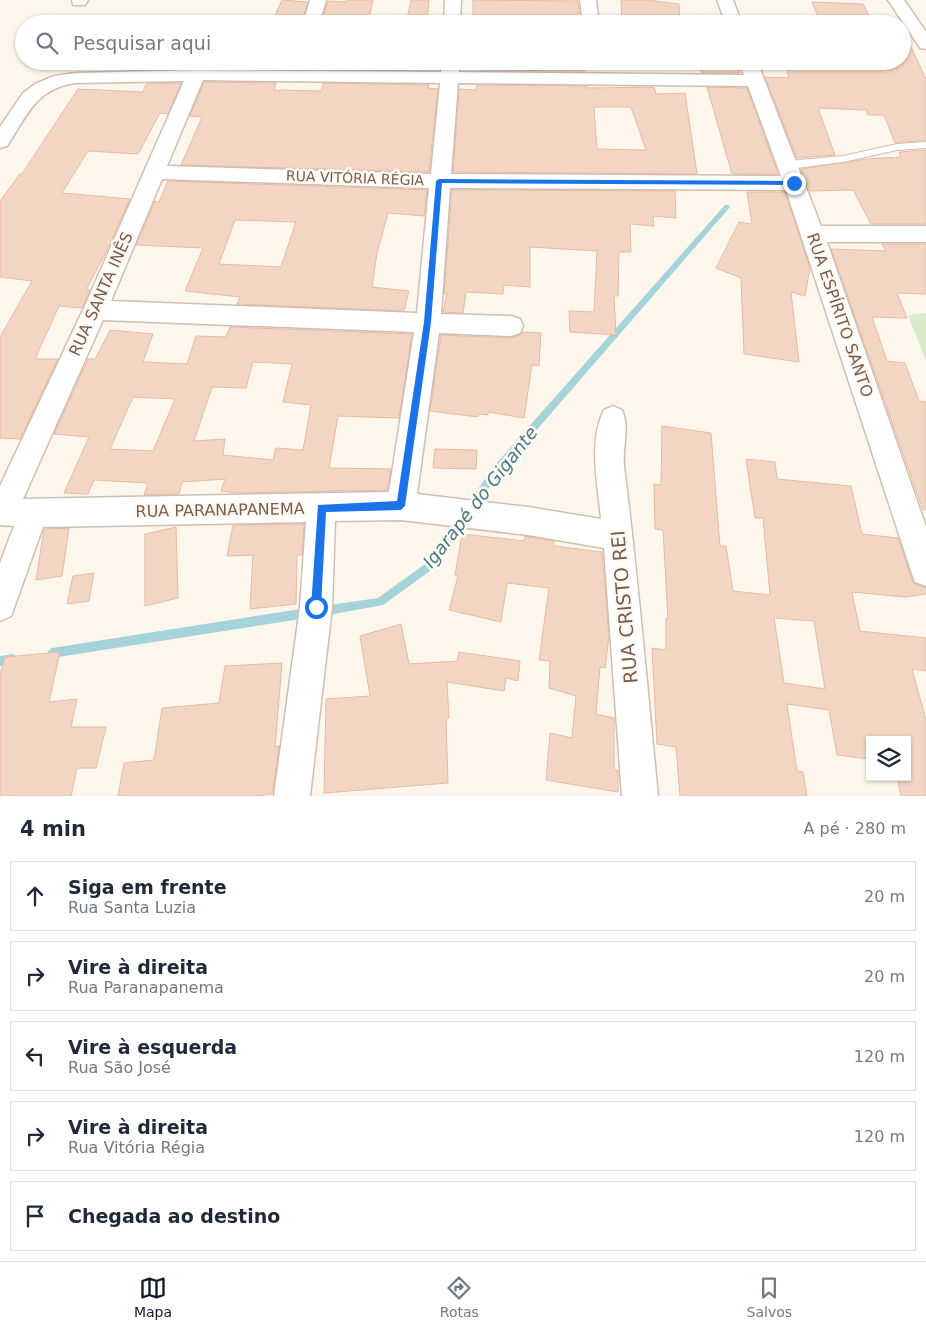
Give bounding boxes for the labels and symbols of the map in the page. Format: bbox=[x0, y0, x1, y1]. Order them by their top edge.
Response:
street label: RUA VITÓRIA RÉGIA bbox=[286, 167, 425, 188]
route end bbox=[783, 172, 806, 195]
street label: RUA SANTA INÊS bbox=[65, 229, 137, 359]
street label: RUA ESPÍRITO SANTO bbox=[803, 230, 877, 400]
water label: Igarapé do Gigante bbox=[418, 422, 542, 572]
street label: RUA PARANAPANEMA bbox=[135, 499, 305, 521]
street label: RUA CRISTO REI bbox=[606, 529, 642, 685]
route start bbox=[305, 596, 328, 619]

